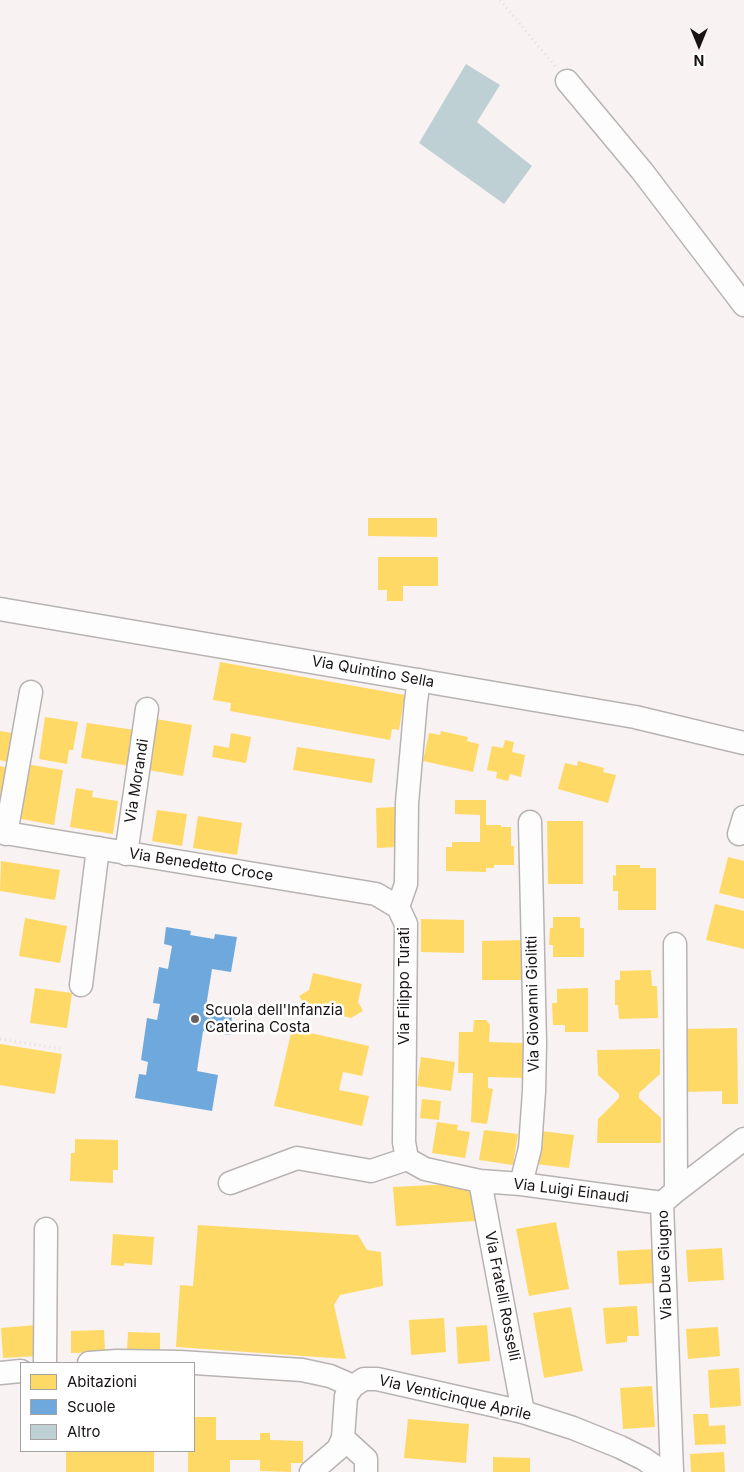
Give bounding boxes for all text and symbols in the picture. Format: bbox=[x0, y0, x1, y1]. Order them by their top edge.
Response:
north arrow bbox=[674, 20, 724, 70]
text: N bbox=[694, 52, 704, 69]
street label: Via Quintino Sella bbox=[310, 652, 436, 692]
street label: Via Morandi bbox=[121, 738, 153, 824]
street label: Via Benedetto Croce bbox=[128, 845, 274, 885]
street label: Via Filippo Turati bbox=[395, 927, 413, 1045]
street label: Via Giovanni Giolitti bbox=[523, 936, 543, 1072]
place label: Scuola dell'Infanzia Caterina Costa bbox=[205, 1001, 343, 1036]
marker: Scuola dell'Infanzia Caterina Costa bbox=[189, 1013, 201, 1025]
street label: Via Luigi Einaudi bbox=[512, 1175, 630, 1207]
street label: Via Due Giugno bbox=[654, 1210, 676, 1320]
street label: Via Fratelli Rosselli bbox=[481, 1230, 523, 1362]
legend bbox=[20, 1362, 195, 1452]
text: Abitazioni bbox=[67, 1372, 137, 1391]
street label: Via Venticinque Aprile bbox=[377, 1372, 533, 1424]
text: Scuole bbox=[67, 1397, 115, 1416]
text: Altro bbox=[67, 1422, 101, 1441]

